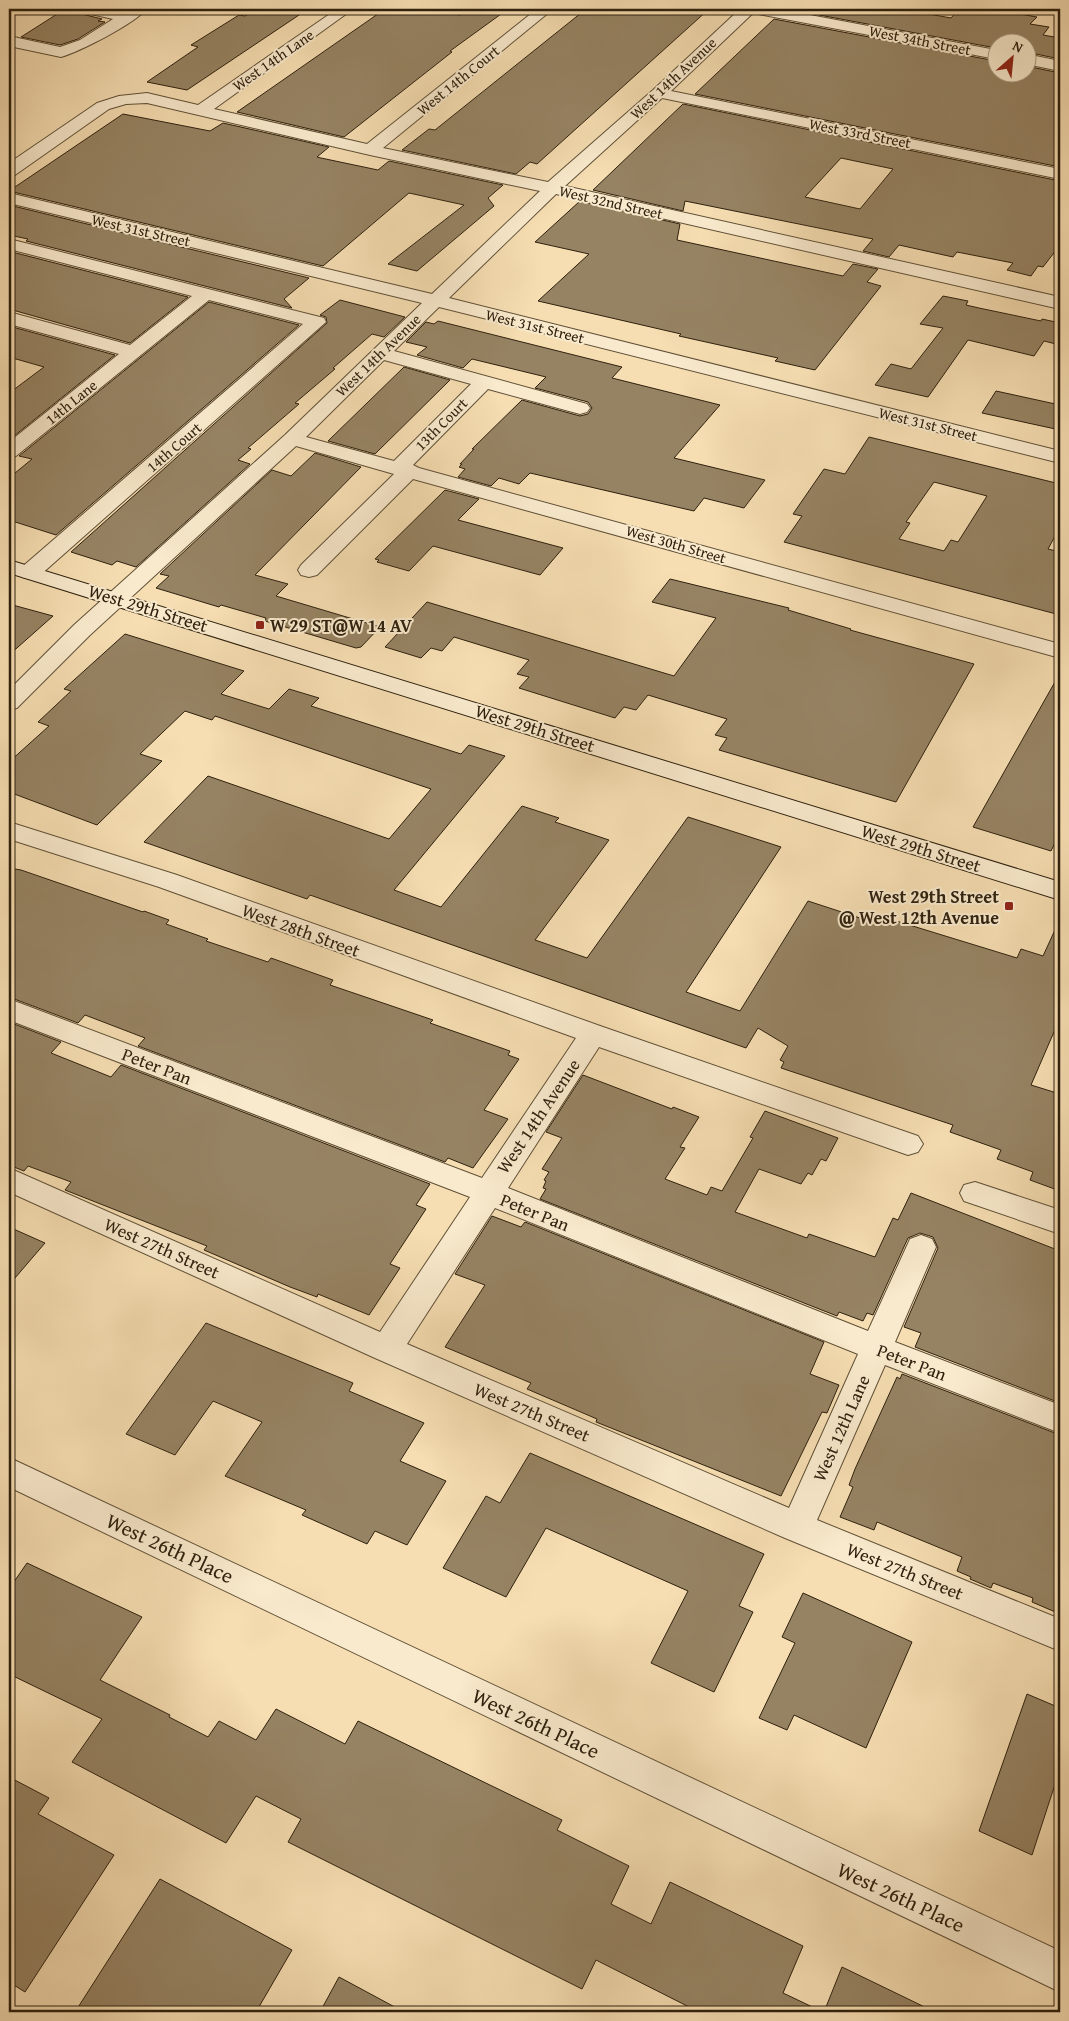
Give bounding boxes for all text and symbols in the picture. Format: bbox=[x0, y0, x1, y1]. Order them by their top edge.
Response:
street label: West 34th Street bbox=[867, 20, 973, 60]
street label: West 14th Lane bbox=[228, 24, 318, 96]
street label: West 14th Avenue bbox=[625, 32, 721, 124]
north arrow bbox=[986, 32, 1036, 82]
text: N bbox=[1009, 35, 1027, 58]
street label: West 14th Court bbox=[412, 40, 504, 120]
street label: West 33rd Street bbox=[807, 113, 913, 153]
street label: West 32nd Street bbox=[557, 180, 666, 224]
street label: West 31st Street bbox=[90, 208, 193, 252]
street label: West 31st Street bbox=[484, 304, 587, 349]
street label: West 14th Avenue bbox=[331, 309, 425, 401]
street label: 14th Lane bbox=[41, 375, 101, 429]
street label: 13th Court bbox=[410, 392, 473, 455]
street label: West 31st Street bbox=[877, 402, 980, 447]
street label: 14th Court bbox=[142, 417, 207, 477]
street label: West 30th Street bbox=[624, 520, 729, 569]
street label: West 29th Street bbox=[85, 577, 212, 639]
place label: W 29 ST@W 14 AV bbox=[270, 612, 412, 639]
marker: W 29 ST@W 14 AV bbox=[254, 619, 266, 631]
street label: West 29th Street bbox=[472, 697, 599, 759]
street label: West 29th Street bbox=[858, 817, 985, 879]
place label: West 29th Street @ West 12th Avenue bbox=[839, 883, 999, 931]
street label: West 28th Street bbox=[238, 896, 364, 964]
marker: West 29th Street @ West 12th Avenue bbox=[1003, 900, 1015, 912]
street label: Peter Pan bbox=[118, 1040, 196, 1092]
street label: West 14th Avenue bbox=[489, 1053, 587, 1179]
street label: Peter Pan bbox=[496, 1186, 574, 1238]
street label: West 27th Street bbox=[100, 1210, 225, 1286]
street label: Peter Pan bbox=[873, 1336, 951, 1388]
street label: West 12th Lane bbox=[805, 1370, 877, 1486]
street label: West 27th Street bbox=[470, 1375, 595, 1449]
street label: West 26th Place bbox=[101, 1505, 239, 1591]
street label: West 27th Street bbox=[843, 1535, 968, 1607]
street label: West 26th Place bbox=[467, 1680, 605, 1766]
street label: West 26th Place bbox=[832, 1854, 970, 1940]

